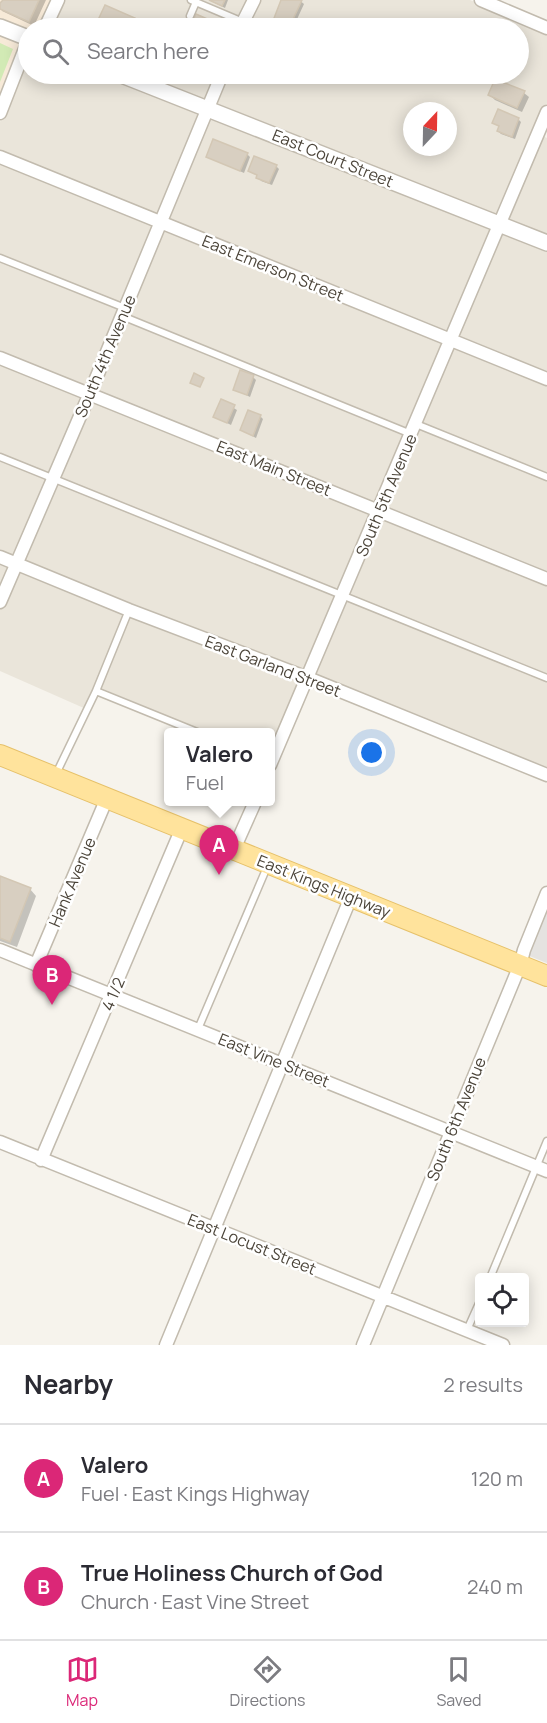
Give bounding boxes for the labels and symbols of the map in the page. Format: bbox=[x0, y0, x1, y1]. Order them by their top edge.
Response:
north arrow bbox=[403, 102, 457, 156]
street label: East Court Street bbox=[269, 124, 397, 192]
street label: East Emerson Street bbox=[199, 230, 347, 306]
street label: South 4th Avenue bbox=[69, 291, 141, 421]
street label: South 5th Avenue bbox=[350, 430, 422, 560]
street label: East Main Street bbox=[213, 435, 335, 501]
street label: East Garland Street bbox=[202, 630, 344, 702]
your location bbox=[357, 738, 386, 767]
pin: A bbox=[200, 826, 238, 875]
street label: Hank Avenue bbox=[43, 834, 101, 930]
street label: East Kings Highway bbox=[254, 849, 395, 923]
pin: B bbox=[32, 956, 72, 1005]
street label: 4 1/2 bbox=[96, 974, 130, 1014]
street label: East Vine Street bbox=[215, 1028, 333, 1092]
street label: South 6th Avenue bbox=[421, 1054, 491, 1184]
street label: East Locust Street bbox=[184, 1208, 320, 1280]

